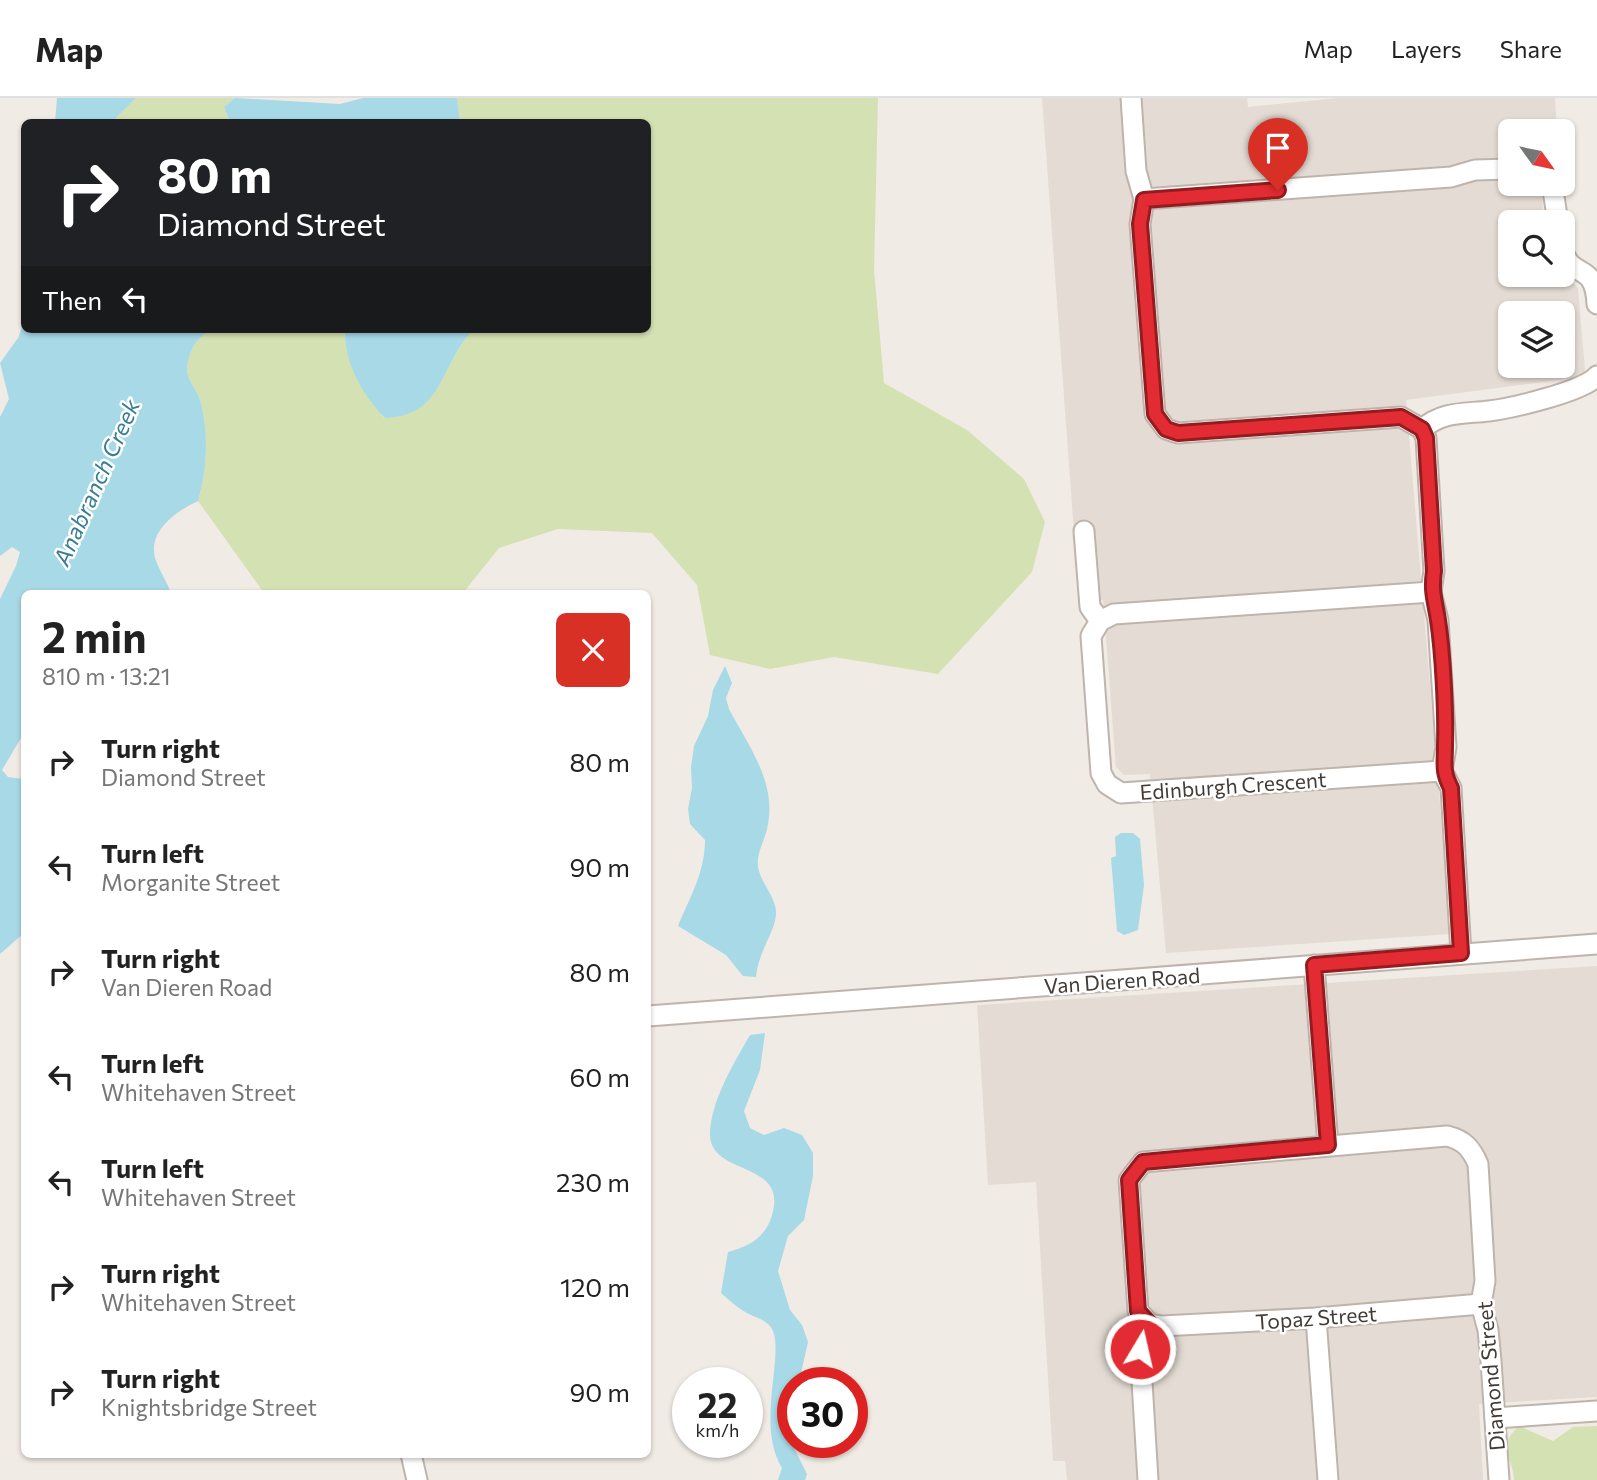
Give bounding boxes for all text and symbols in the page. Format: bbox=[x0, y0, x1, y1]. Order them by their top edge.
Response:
text: Map bbox=[35, 28, 103, 69]
text: Map bbox=[1304, 34, 1353, 63]
text: Layers bbox=[1391, 34, 1462, 63]
text: Share bbox=[1500, 34, 1562, 63]
pin bbox=[1248, 118, 1308, 190]
north arrow bbox=[1498, 119, 1575, 196]
map controls bbox=[1498, 119, 1575, 378]
icon: arrive bbox=[1259, 129, 1297, 167]
text: 80 m bbox=[157, 143, 272, 203]
icon: right bbox=[42, 147, 133, 238]
text: Diamond Street bbox=[157, 203, 386, 243]
button: search bbox=[1498, 210, 1575, 287]
icon: left bbox=[116, 280, 154, 318]
text: Then bbox=[42, 284, 102, 315]
button: layers bbox=[1498, 301, 1575, 378]
water label: Anabranch Creek bbox=[46, 394, 145, 570]
text: 2 min bbox=[42, 610, 147, 662]
button: close bbox=[556, 613, 630, 687]
text: 810 m · 13:21 bbox=[42, 662, 170, 690]
text: Turn right bbox=[101, 732, 220, 763]
icon: right bbox=[42, 743, 80, 781]
text: 80 m bbox=[570, 746, 630, 777]
text: Diamond Street bbox=[101, 763, 266, 791]
street label: Edinburgh Crescent bbox=[1139, 766, 1327, 804]
text: Turn left bbox=[101, 837, 204, 868]
icon: left bbox=[42, 848, 80, 886]
text: 90 m bbox=[570, 851, 630, 882]
text: Morganite Street bbox=[101, 868, 280, 896]
text: Turn right bbox=[101, 942, 220, 973]
icon: right bbox=[42, 953, 80, 991]
text: 80 m bbox=[570, 956, 630, 987]
street label: Van Dieren Road bbox=[1043, 962, 1201, 998]
text: Van Dieren Road bbox=[101, 973, 272, 1001]
text: Turn left bbox=[101, 1047, 204, 1078]
icon: left bbox=[42, 1058, 80, 1096]
text: 60 m bbox=[570, 1061, 630, 1092]
text: Whitehaven Street bbox=[101, 1078, 296, 1106]
text: Turn left bbox=[101, 1152, 204, 1183]
icon: left bbox=[42, 1163, 80, 1201]
text: 230 m bbox=[556, 1166, 630, 1197]
text: Whitehaven Street bbox=[101, 1183, 296, 1211]
text: Turn right bbox=[101, 1257, 220, 1288]
icon: right bbox=[42, 1268, 80, 1306]
text: 120 m bbox=[560, 1271, 630, 1302]
text: Whitehaven Street bbox=[101, 1288, 296, 1316]
street label: Topaz Street bbox=[1254, 1300, 1378, 1334]
street label: Diamond Street bbox=[1471, 1300, 1509, 1452]
position arrow bbox=[1103, 1312, 1177, 1386]
text: Turn right bbox=[101, 1362, 220, 1393]
speed limit sign: 30 bbox=[777, 1367, 868, 1458]
icon: right bbox=[42, 1373, 80, 1411]
text: 90 m bbox=[570, 1376, 630, 1407]
text: 22 bbox=[698, 1382, 737, 1425]
text: Knightsbridge Street bbox=[101, 1393, 317, 1421]
text: km/h bbox=[696, 1419, 739, 1441]

